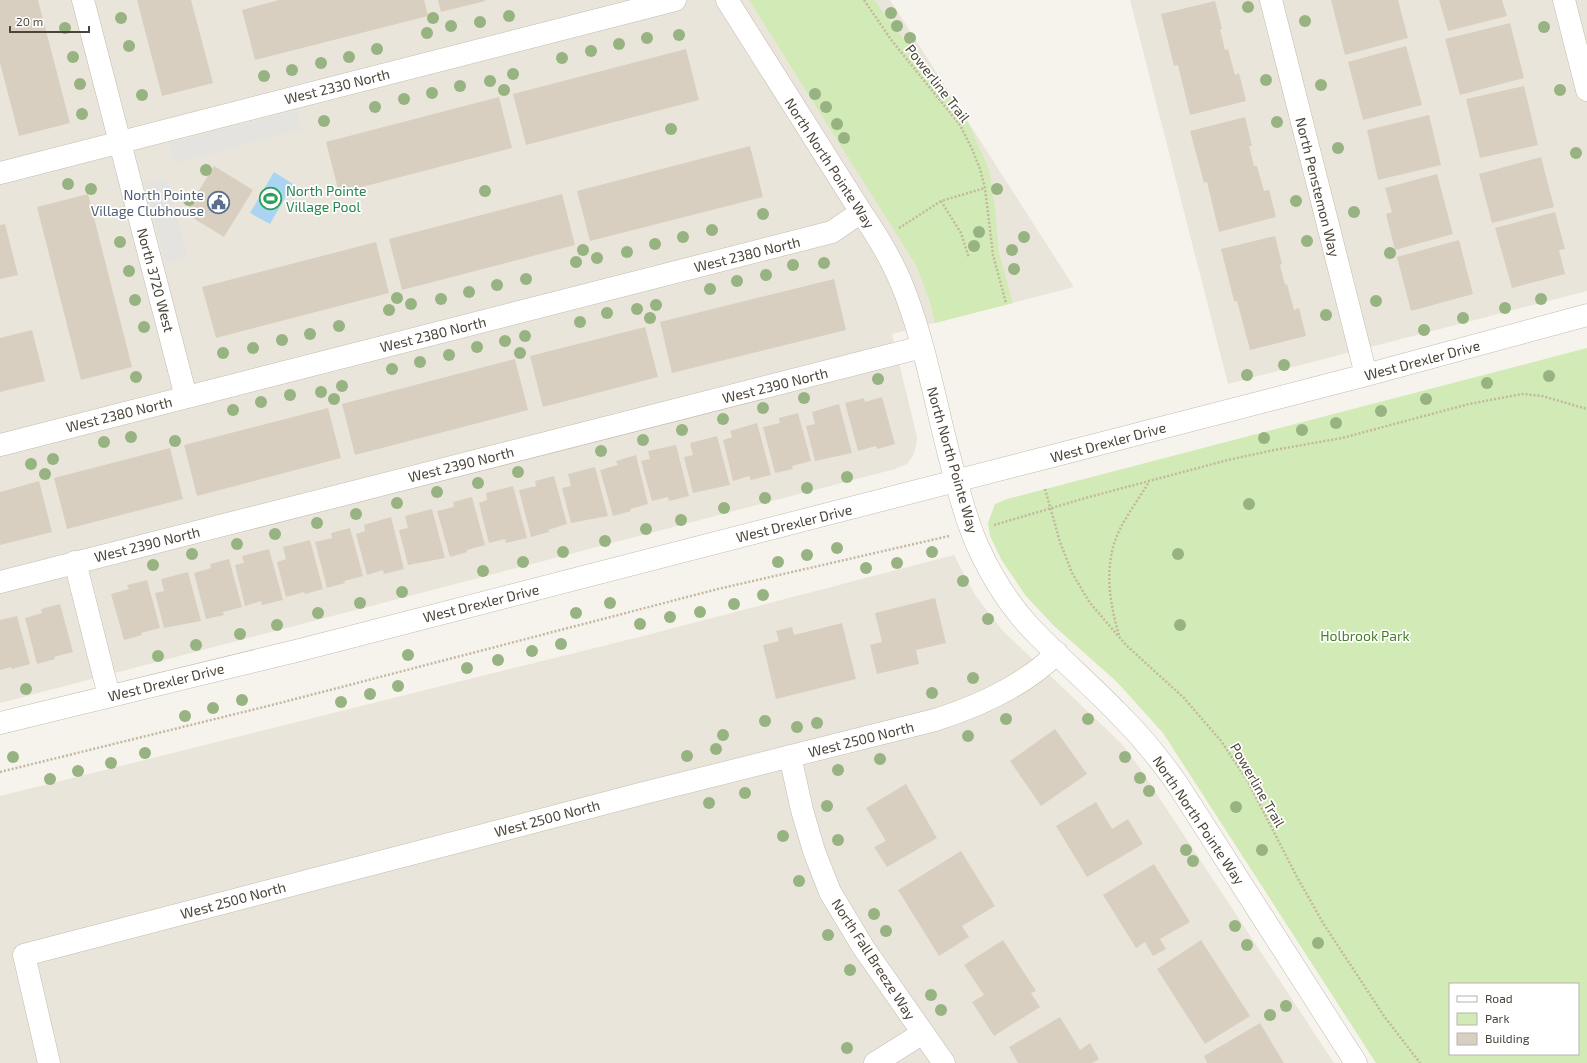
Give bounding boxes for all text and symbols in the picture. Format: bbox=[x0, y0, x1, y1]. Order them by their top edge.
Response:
scale bar bbox=[10, 8, 89, 34]
text: 20 m bbox=[16, 14, 43, 28]
street label: Powerline Trail bbox=[902, 41, 974, 126]
street label: West 2330 North bbox=[283, 65, 391, 107]
street label: North North Pointe Way bbox=[782, 95, 879, 232]
street label: North Penstemon Way bbox=[1292, 115, 1344, 259]
place label: North Pointe Village Pool bbox=[286, 182, 367, 215]
sports icon: North Pointe Village Pool bbox=[258, 185, 284, 211]
place label: North Pointe Village Clubhouse bbox=[91, 186, 204, 219]
public building icon: North Pointe Village Clubhouse bbox=[206, 189, 232, 215]
street label: North 3720 West bbox=[134, 226, 178, 334]
street label: West 2380 North bbox=[692, 233, 802, 275]
street label: West 2380 North bbox=[378, 313, 488, 355]
street label: West Drexler Drive bbox=[1362, 336, 1482, 384]
street label: West 2390 North bbox=[720, 364, 830, 406]
street label: North North Pointe Way bbox=[924, 385, 982, 536]
street label: West 2380 North bbox=[64, 393, 174, 435]
street label: West Drexler Drive bbox=[1048, 418, 1168, 466]
street label: West 2390 North bbox=[406, 443, 516, 485]
street label: West Drexler Drive bbox=[734, 500, 854, 546]
street label: West 2390 North bbox=[92, 523, 202, 565]
street label: West Drexler Drive bbox=[421, 580, 541, 626]
park label: Holbrook Park bbox=[1320, 627, 1410, 644]
street label: West Drexler Drive bbox=[106, 659, 226, 705]
street label: West 2500 North bbox=[806, 718, 916, 760]
street label: Powerline Trail bbox=[1227, 740, 1289, 831]
street label: North North Pointe Way bbox=[1150, 752, 1249, 888]
street label: West 2500 North bbox=[492, 796, 602, 840]
street label: West 2500 North bbox=[178, 878, 288, 922]
street label: North Fall Breeze Way bbox=[828, 895, 920, 1023]
legend bbox=[1449, 983, 1579, 1055]
text: Road bbox=[1485, 991, 1513, 1005]
text: Park bbox=[1485, 1011, 1510, 1025]
text: Building bbox=[1485, 1031, 1530, 1045]

